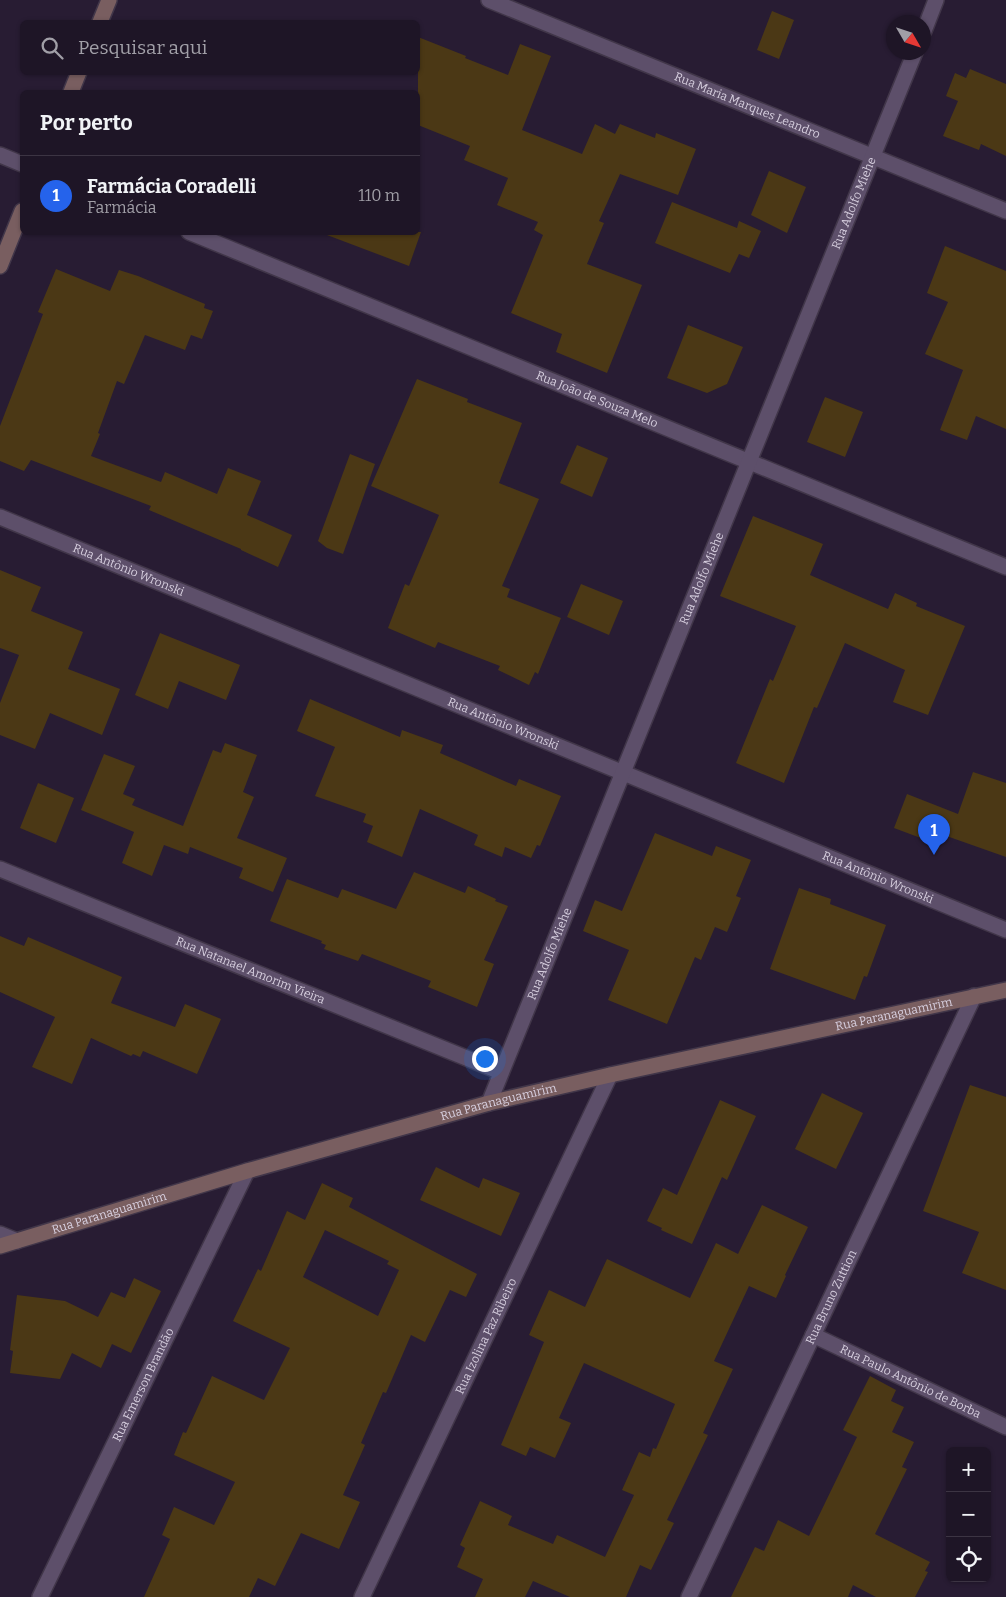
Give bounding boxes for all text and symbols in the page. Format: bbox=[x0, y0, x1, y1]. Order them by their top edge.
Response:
north arrow bbox=[886, 15, 931, 60]
search box bbox=[20, 20, 420, 75]
icon: search bbox=[38, 34, 66, 62]
text: Pesquisar aqui bbox=[78, 36, 207, 59]
street label: Rua Maria Marques Leandro bbox=[672, 69, 822, 141]
text: Por perto bbox=[40, 110, 133, 136]
street label: Rua Adolfo Miehe bbox=[829, 155, 879, 251]
text: Farmácia Coradelli bbox=[87, 175, 256, 198]
text: 1 bbox=[53, 186, 59, 205]
text: 110 m bbox=[358, 186, 400, 205]
text: Farmácia bbox=[87, 198, 156, 217]
street label: Rua João de Souza Melo bbox=[534, 368, 660, 431]
street label: Rua Adolfo Miehe bbox=[677, 530, 727, 627]
street label: Rua Antônio Wronski bbox=[71, 541, 187, 599]
street label: Rua Antônio Wronski bbox=[446, 695, 561, 753]
pin: 1 bbox=[918, 814, 950, 855]
street label: Rua Antônio Wronski bbox=[820, 848, 936, 907]
street label: Rua Adolfo Miehe bbox=[525, 906, 574, 1002]
street label: Rua Natanael Amorim Vieira bbox=[174, 934, 327, 1007]
street label: Rua Paranaguamirim bbox=[834, 995, 954, 1033]
your location bbox=[472, 1046, 498, 1072]
street label: Rua Paranaguamirim bbox=[439, 1080, 558, 1123]
street label: Rua Paranaguamirim bbox=[50, 1189, 169, 1237]
street label: Rua Bruno Zuttion bbox=[803, 1247, 860, 1346]
street label: Rua Izolina Paz Ribeiro bbox=[453, 1276, 520, 1396]
street label: Rua Emerson Brandão bbox=[110, 1326, 177, 1444]
street label: Rua Paulo Antônio de Borba bbox=[838, 1342, 984, 1421]
map controls bbox=[946, 1447, 991, 1582]
button: + bbox=[946, 1447, 991, 1492]
button: − bbox=[946, 1492, 991, 1537]
button: locate bbox=[946, 1537, 991, 1582]

